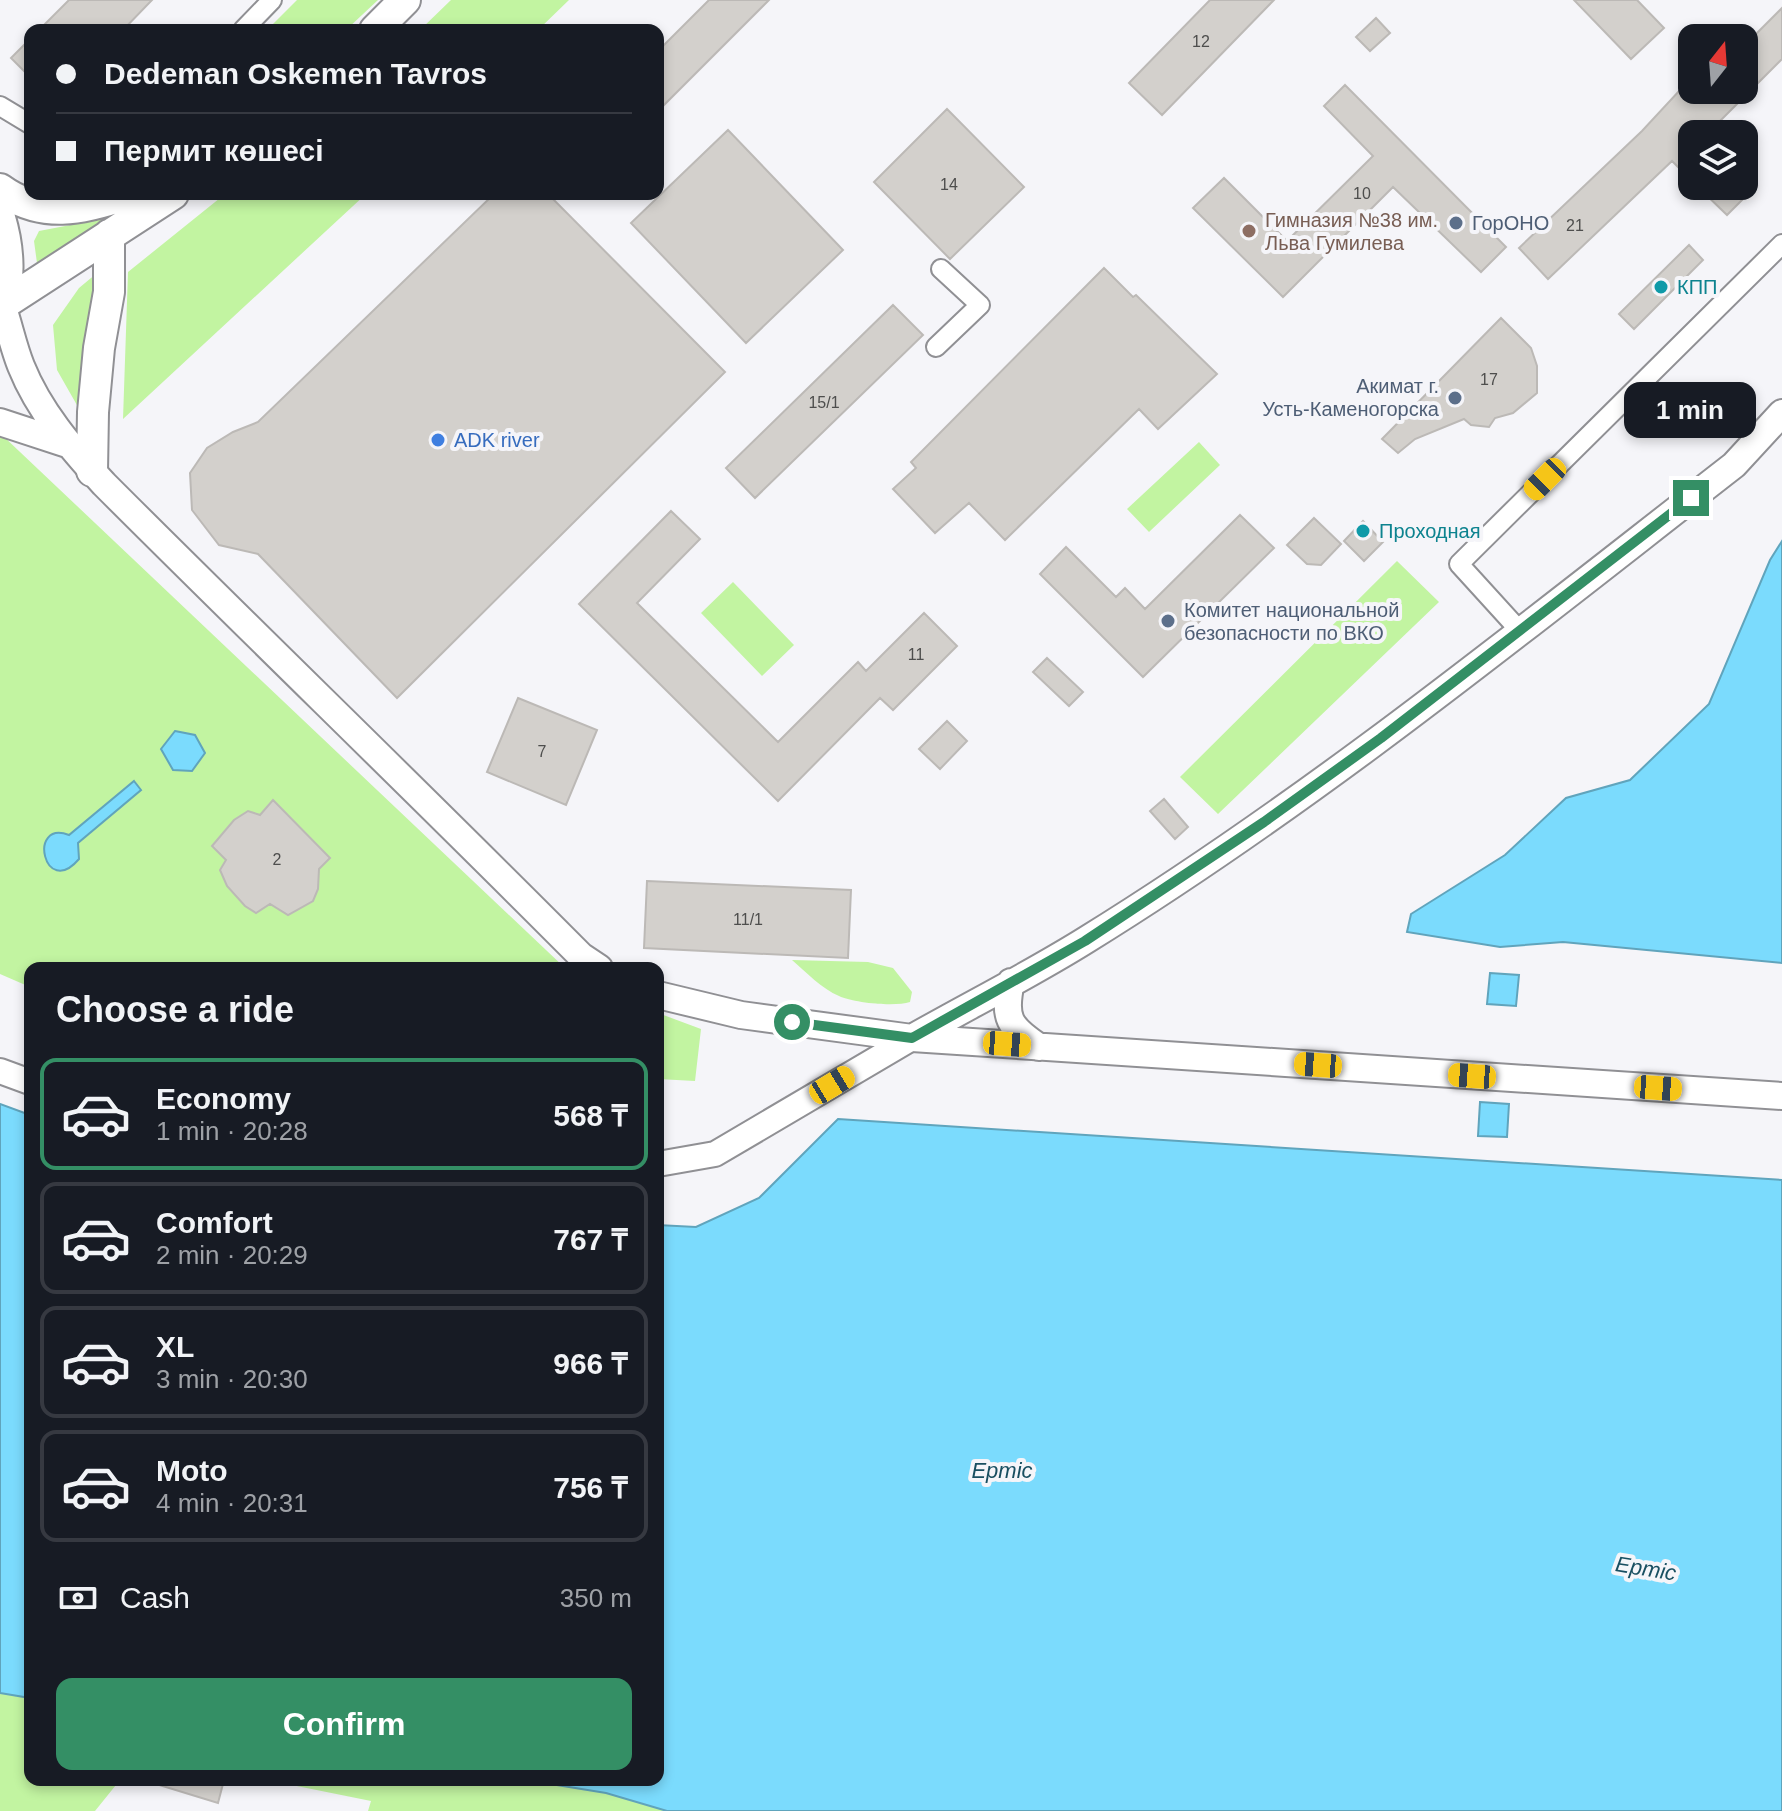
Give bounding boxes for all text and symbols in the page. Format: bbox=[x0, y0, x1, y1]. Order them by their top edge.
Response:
north arrow bbox=[1678, 24, 1758, 104]
map controls bbox=[1678, 24, 1758, 200]
house number: 12 bbox=[1192, 33, 1210, 50]
text: Dedeman Oskemen Tavros bbox=[104, 57, 487, 90]
button: layers bbox=[1678, 120, 1758, 200]
text: Пермит көшесі bbox=[104, 134, 324, 167]
house number: 14 bbox=[940, 176, 958, 193]
house number: 10 bbox=[1353, 185, 1371, 202]
place label: Гимназия №38 им. Льва Гумилева bbox=[1265, 209, 1438, 254]
place label: ГорОНО bbox=[1472, 212, 1549, 234]
marker: ГорОНО bbox=[1447, 214, 1465, 232]
house number: 21 bbox=[1566, 217, 1584, 234]
marker: Гимназия №38 им. Льва Гумилева bbox=[1240, 222, 1258, 240]
place label: КПП bbox=[1677, 276, 1717, 298]
marker: КПП bbox=[1652, 278, 1670, 296]
house number: 17 bbox=[1480, 371, 1498, 388]
place label: Акимат г. Усть-Каменогорска bbox=[1262, 375, 1440, 420]
callout: 1 min bbox=[1625, 382, 1757, 438]
marker: Акимат г. Усть-Каменогорска bbox=[1446, 389, 1464, 407]
house number: 15/1 bbox=[808, 394, 840, 411]
text: 1 min bbox=[1656, 395, 1724, 425]
place label: ADK river bbox=[454, 429, 540, 451]
marker: ADK river bbox=[429, 431, 447, 449]
car bbox=[1520, 454, 1570, 504]
route end bbox=[1673, 480, 1709, 516]
place label: Проходная bbox=[1379, 520, 1481, 542]
marker: Проходная bbox=[1354, 522, 1372, 540]
place label: Комитет национальной безопасности по ВКО bbox=[1184, 599, 1399, 644]
marker: Комитет национальной безопасности по ВКО bbox=[1159, 612, 1177, 630]
house number: 11 bbox=[908, 646, 924, 663]
house number: 7 bbox=[538, 743, 547, 760]
house number: 2 bbox=[273, 851, 282, 868]
house number: 11/1 bbox=[733, 911, 763, 928]
text: Choose a ride bbox=[56, 989, 294, 1030]
route start bbox=[774, 1004, 810, 1040]
car bbox=[982, 1030, 1032, 1058]
car bbox=[1293, 1051, 1343, 1079]
car bbox=[805, 1062, 859, 1108]
car bbox=[1447, 1062, 1497, 1090]
car bbox=[1633, 1074, 1683, 1102]
icon: car bbox=[60, 1078, 132, 1150]
text: Economy bbox=[156, 1082, 291, 1115]
text: 568 ₸ bbox=[553, 1099, 628, 1132]
text: 1 min · 20:28 bbox=[156, 1116, 308, 1146]
icon: car bbox=[60, 1202, 132, 1274]
text: Comfort bbox=[156, 1206, 273, 1239]
text: 767 ₸ bbox=[553, 1223, 628, 1256]
text: 2 min · 20:29 bbox=[156, 1240, 308, 1270]
icon: car bbox=[60, 1326, 132, 1398]
text: XL bbox=[156, 1330, 194, 1363]
text: 966 ₸ bbox=[553, 1347, 628, 1380]
text: 3 min · 20:30 bbox=[156, 1364, 308, 1394]
icon: car bbox=[60, 1450, 132, 1522]
text: Moto bbox=[156, 1454, 228, 1487]
water label: Ертіс bbox=[971, 1458, 1033, 1483]
text: 756 ₸ bbox=[553, 1471, 628, 1504]
text: 4 min · 20:31 bbox=[156, 1488, 308, 1518]
water label: Ертіс bbox=[1614, 1551, 1678, 1586]
icon: cash bbox=[56, 1576, 100, 1620]
text: Cash bbox=[120, 1581, 190, 1614]
text: 350 m bbox=[560, 1583, 632, 1613]
button: Confirm bbox=[56, 1678, 632, 1770]

